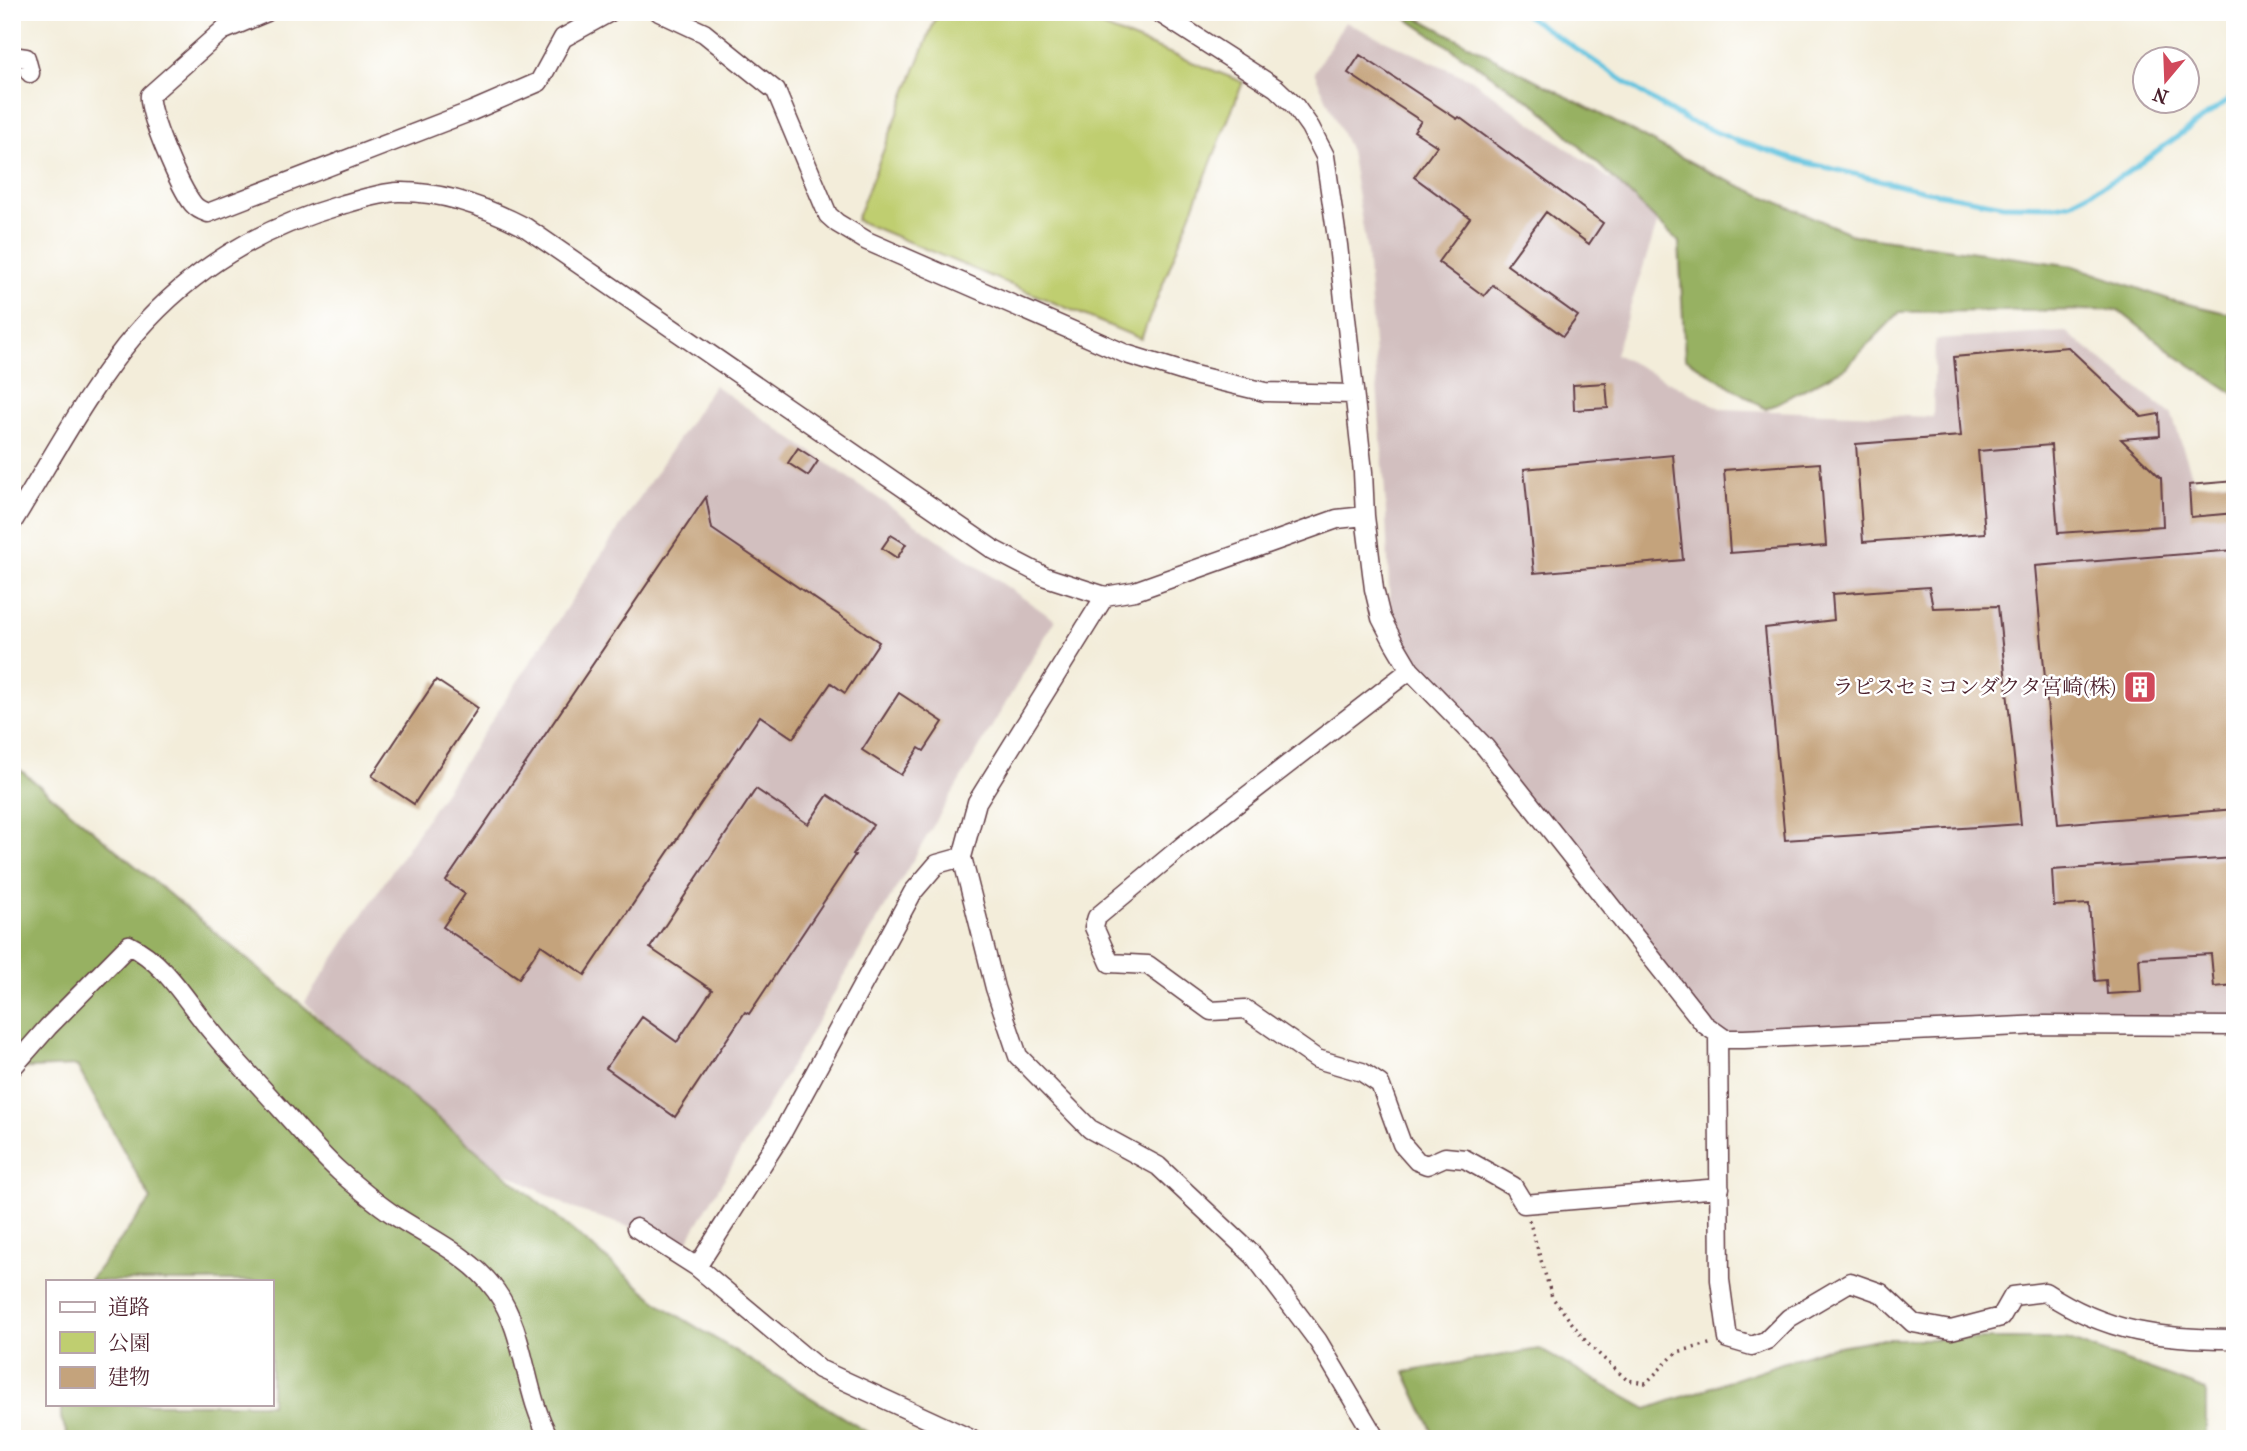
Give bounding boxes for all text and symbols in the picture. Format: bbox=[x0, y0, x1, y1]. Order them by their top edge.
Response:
north arrow bbox=[2132, 46, 2202, 116]
text: N bbox=[2150, 82, 2171, 108]
building icon: ラピスセミコンダクタ宮崎(株) bbox=[2121, 668, 2159, 706]
place label: ラピスセミコンダクタ宮崎(株) bbox=[1833, 675, 2116, 699]
legend bbox=[46, 1280, 273, 1406]
text: 道路 bbox=[108, 1295, 150, 1319]
text: 公園 bbox=[108, 1331, 150, 1355]
text: 建物 bbox=[108, 1365, 150, 1389]

